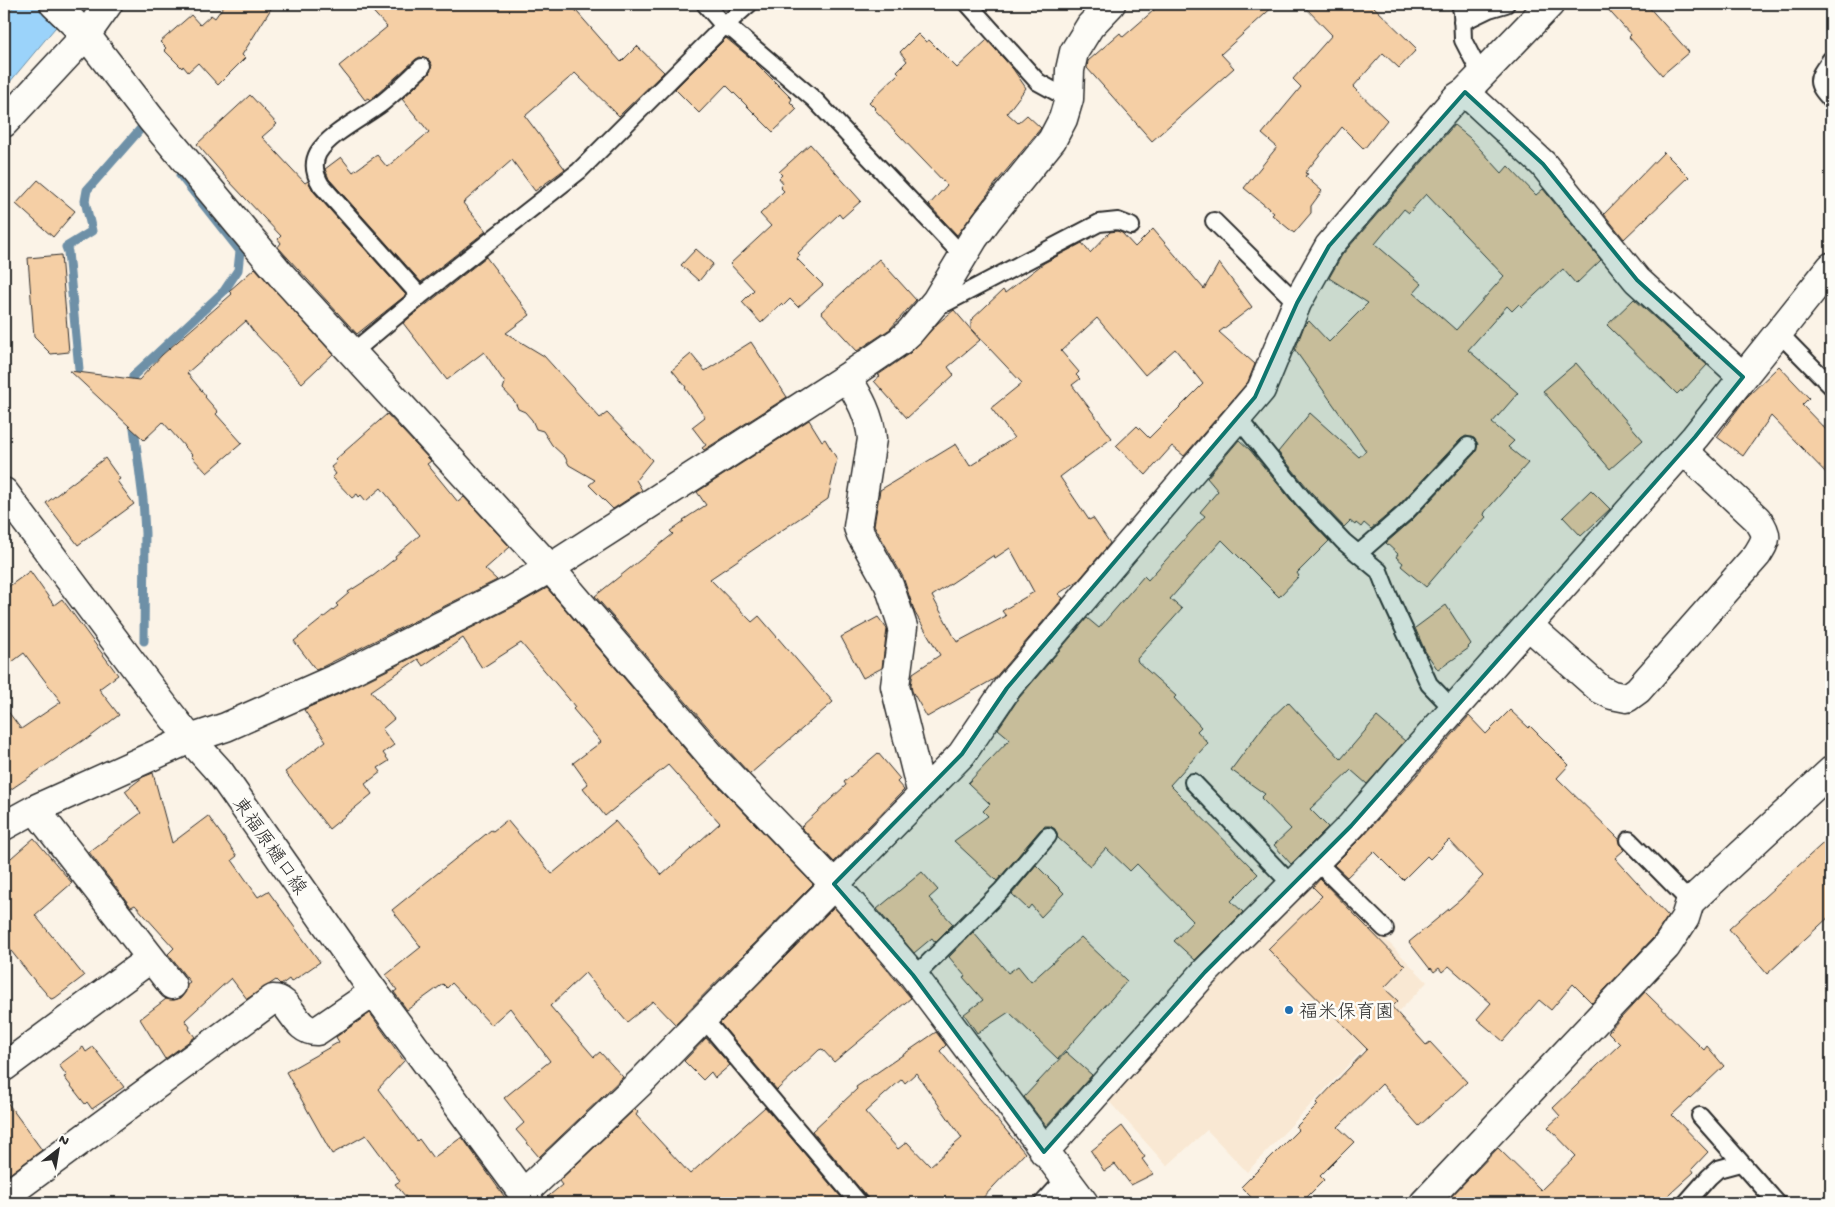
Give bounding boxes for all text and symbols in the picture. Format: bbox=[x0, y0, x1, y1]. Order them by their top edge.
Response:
street label: 東福原樋口線 bbox=[226, 793, 311, 900]
place label: 福米保育園 bbox=[1299, 1001, 1394, 1025]
marker: 福米保育園 bbox=[1283, 1004, 1295, 1016]
north arrow bbox=[32, 1124, 82, 1174]
text: N bbox=[55, 1131, 72, 1151]

